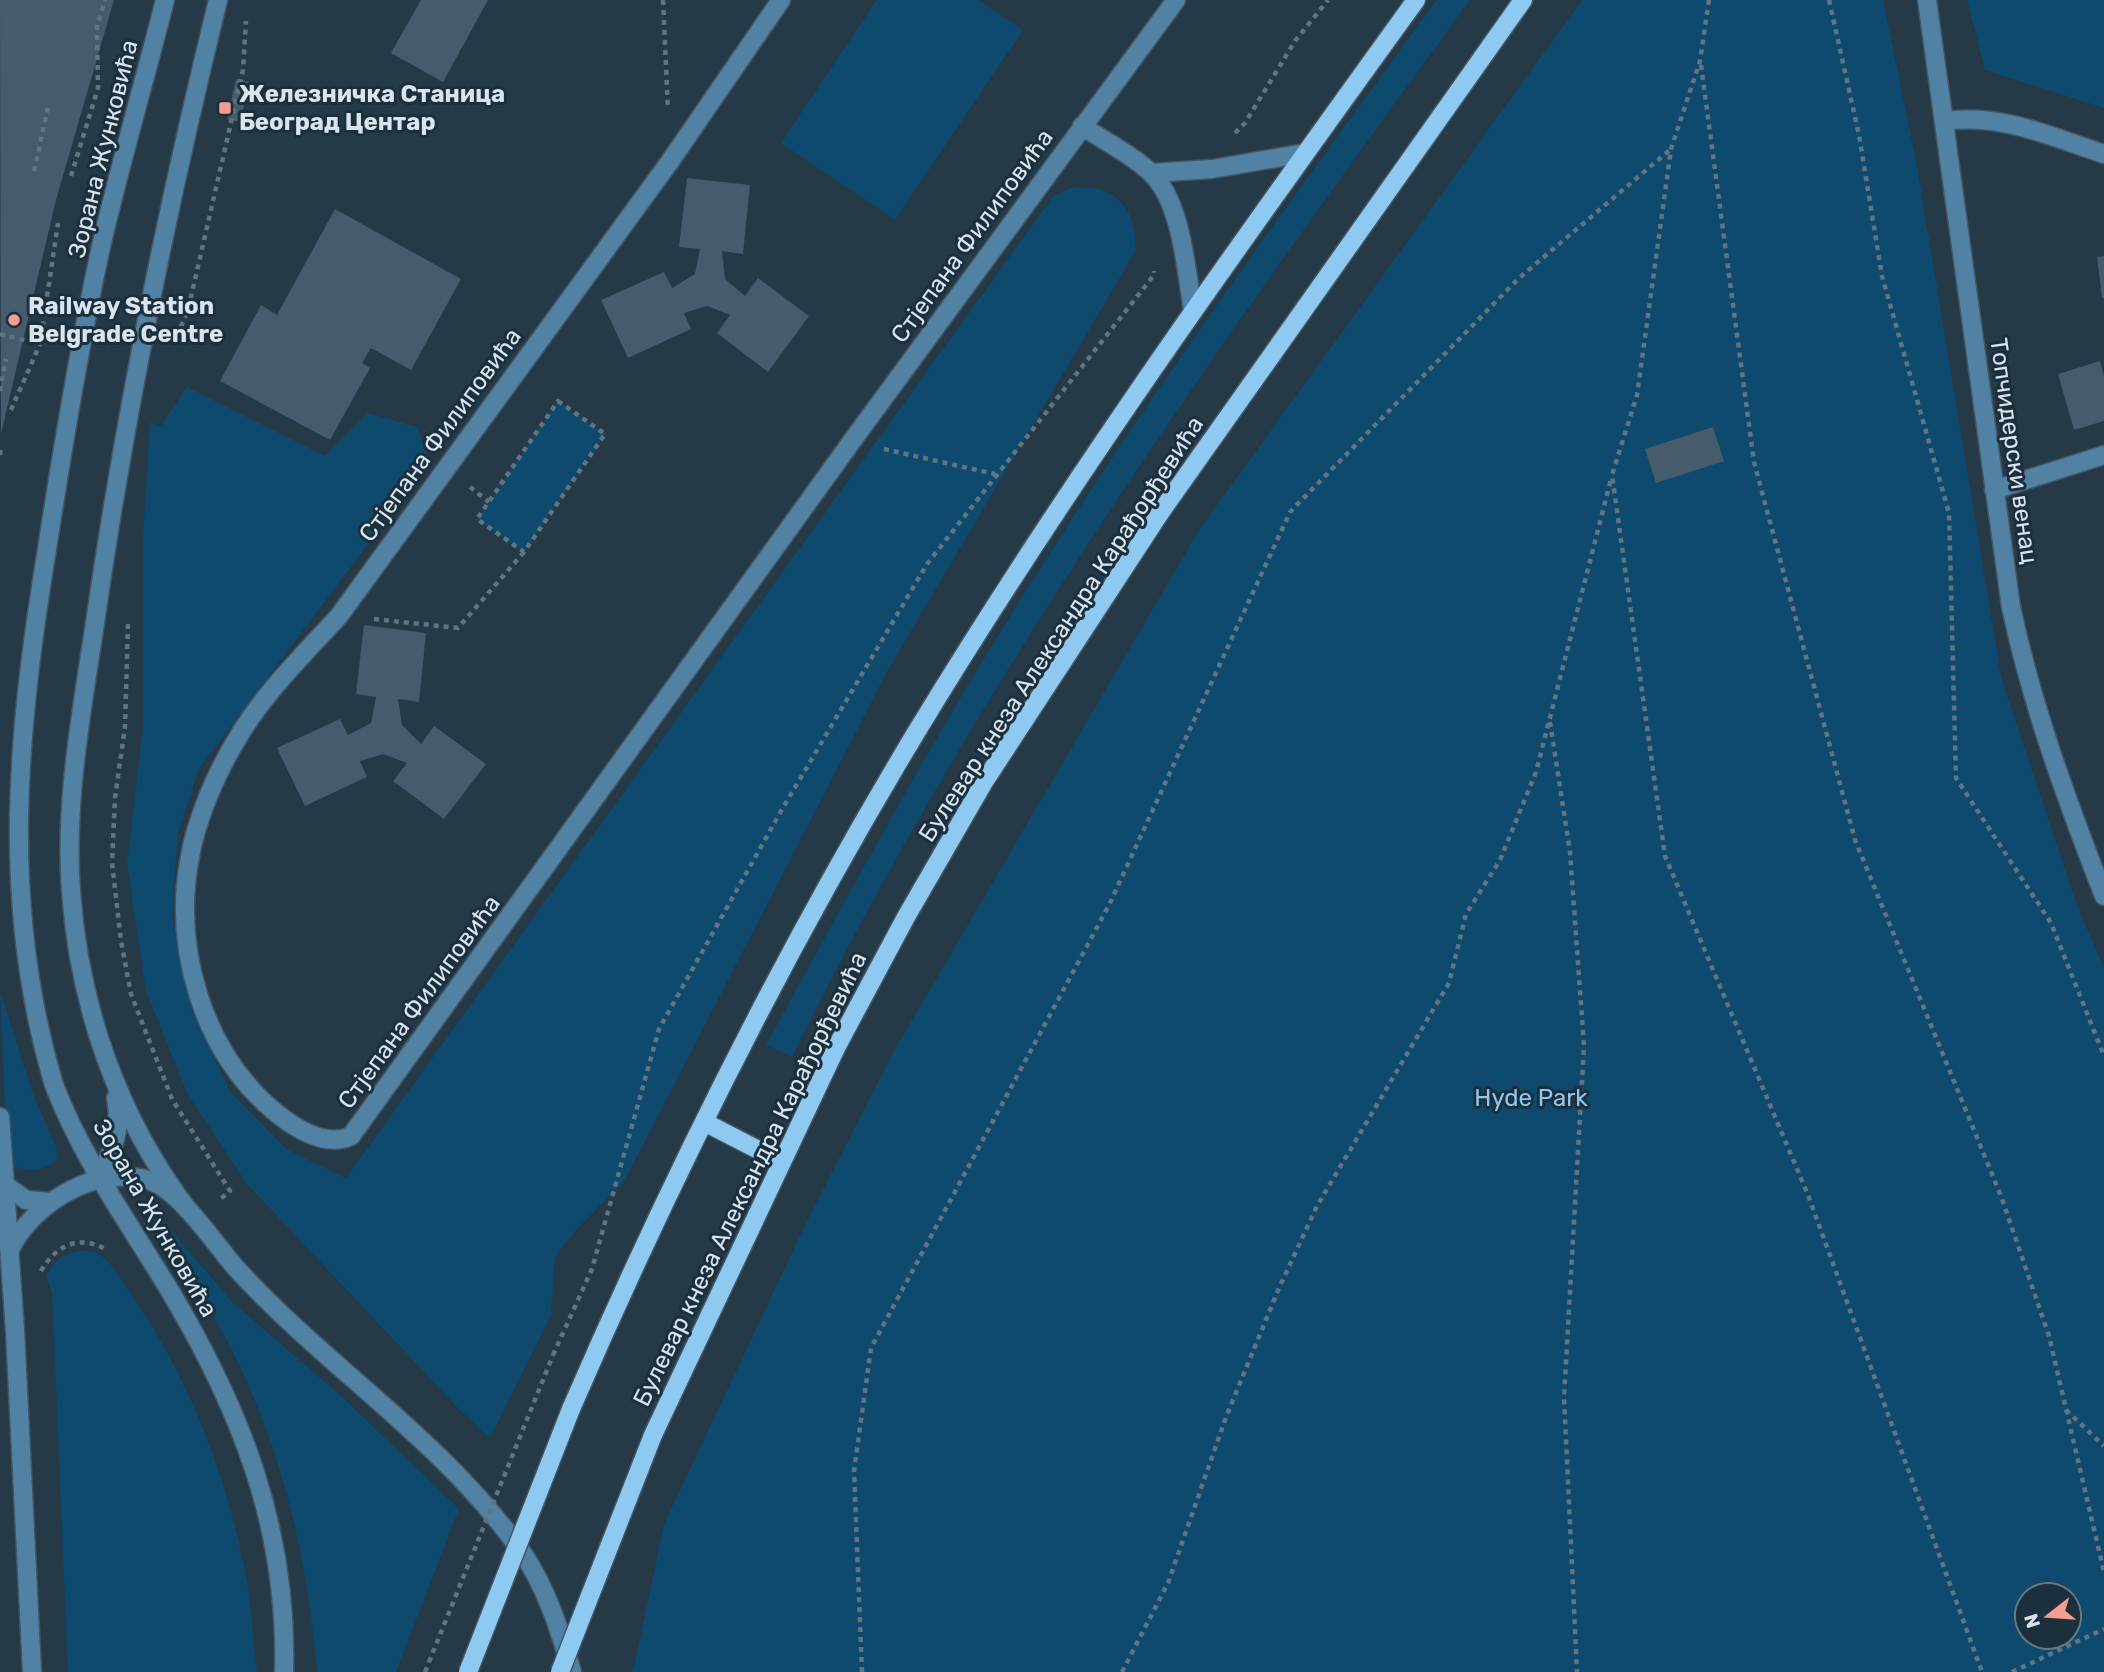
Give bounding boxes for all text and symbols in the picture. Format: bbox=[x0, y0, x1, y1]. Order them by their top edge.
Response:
street label: Зорана Жунковића bbox=[62, 37, 144, 261]
place label: Железничка Станица Београд Центар bbox=[239, 80, 505, 136]
marker: Железничка Станица Београд Центар bbox=[217, 100, 233, 116]
street label: Стјепана Филиповића bbox=[885, 124, 1059, 348]
place label: Railway Station Belgrade Centre bbox=[28, 292, 223, 348]
marker: Railway Station Belgrade Centre bbox=[6, 312, 22, 328]
street label: Стјепана Филиповића bbox=[353, 323, 527, 547]
street label: Топчидерски венац bbox=[1984, 336, 2044, 566]
street label: Булевар кнеза Александра Карађорђевића bbox=[913, 411, 1209, 847]
street label: Стјепана Филиповића bbox=[332, 890, 506, 1114]
street label: Булевар кнеза Александра Карађорђевића bbox=[627, 947, 873, 1411]
park label: Hyde Park bbox=[1474, 1084, 1588, 1112]
street label: Зорана Жунковића bbox=[87, 1114, 223, 1322]
north arrow bbox=[2013, 1581, 2083, 1651]
text: N bbox=[2019, 1611, 2045, 1631]

